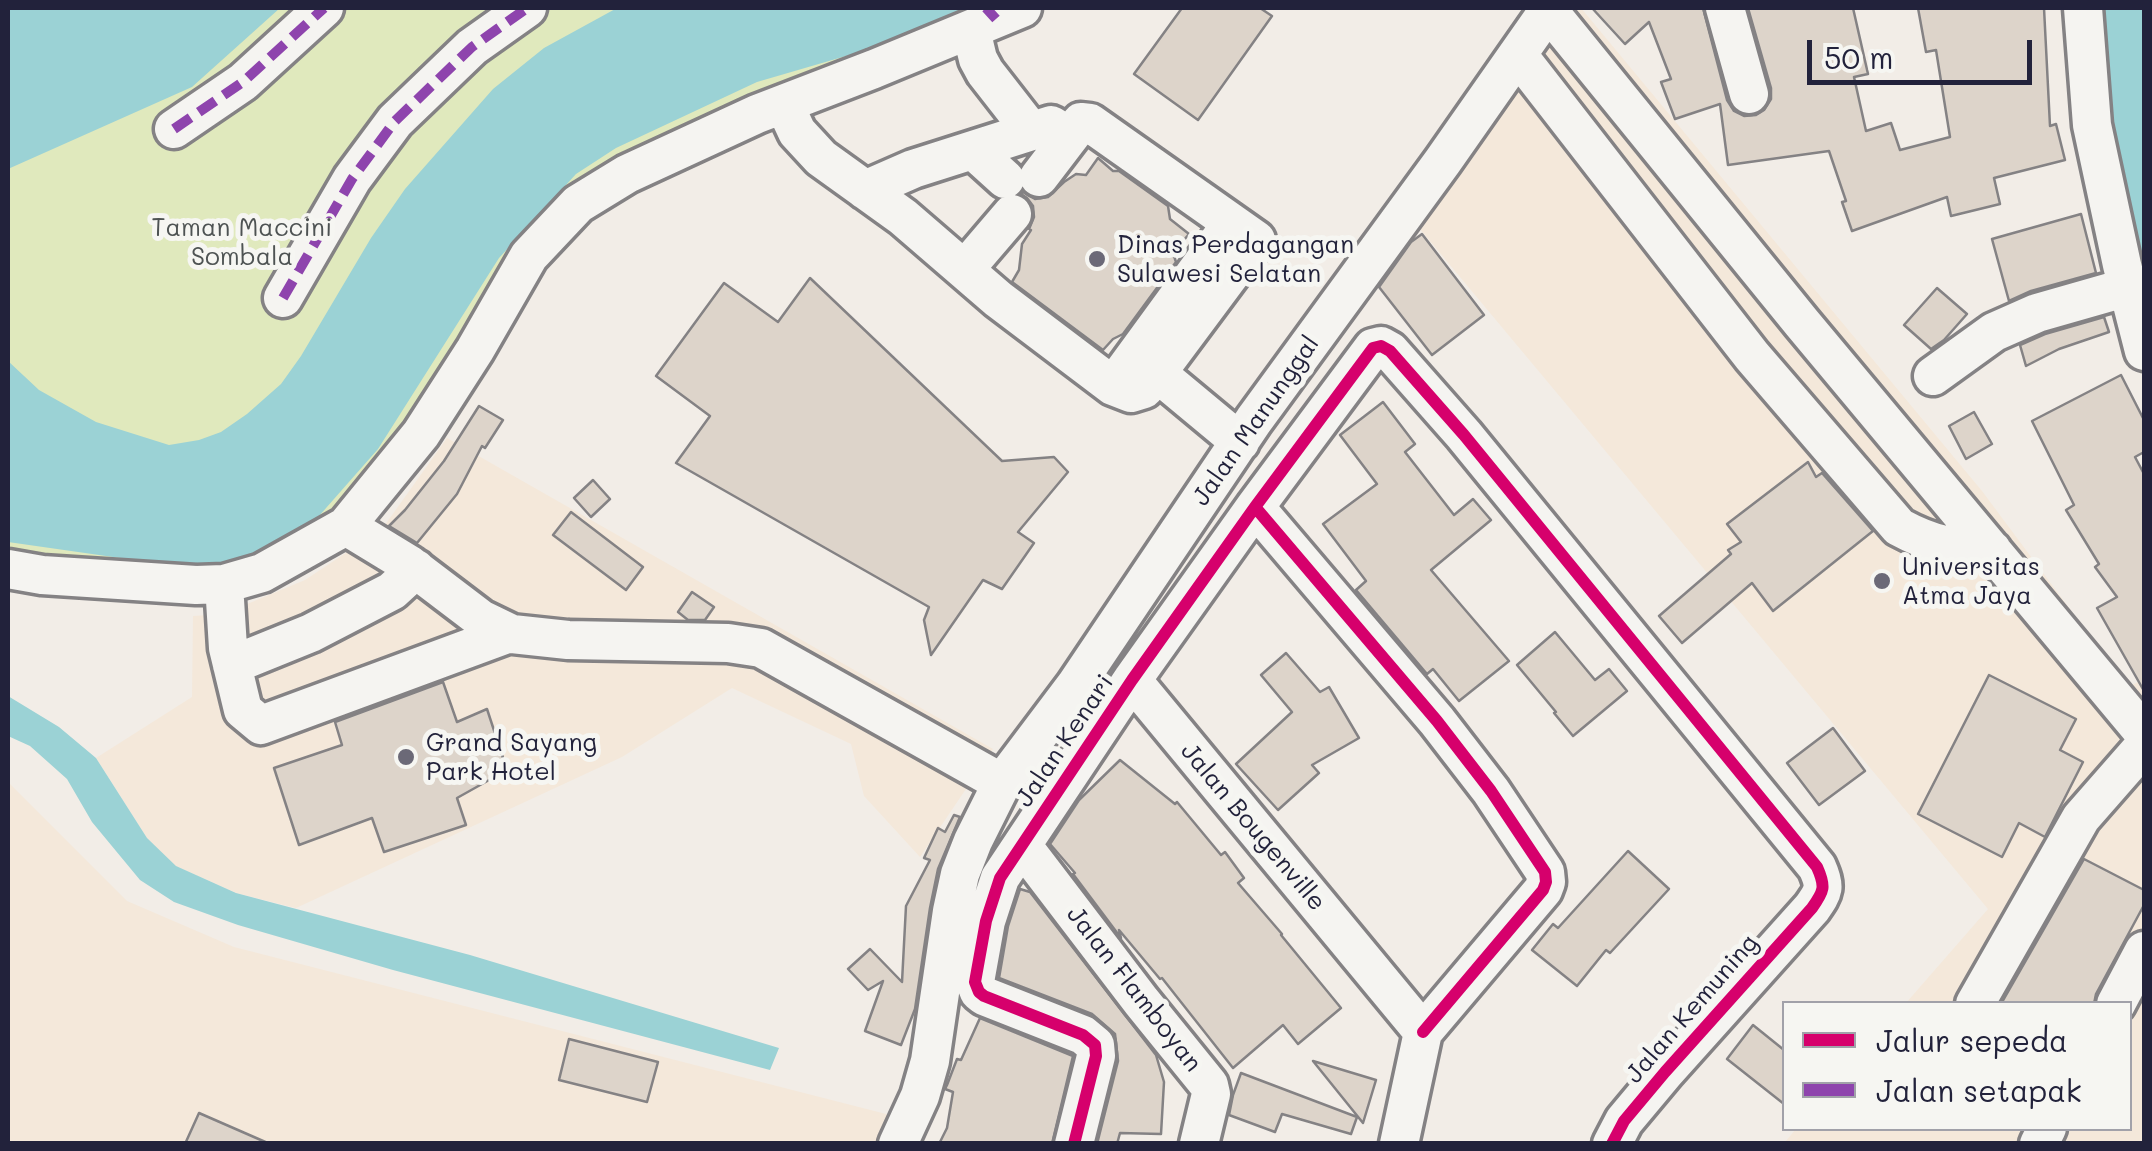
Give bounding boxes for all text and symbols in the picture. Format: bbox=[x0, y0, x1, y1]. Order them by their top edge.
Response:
scale bar bbox=[1812, 20, 2037, 82]
text: 50 m bbox=[1824, 37, 1894, 77]
park label: Taman Maccini Sombala bbox=[152, 213, 332, 272]
place label: Dinas Perdagangan Sulawesi Selatan bbox=[1117, 230, 1354, 289]
marker: Dinas Perdagangan Sulawesi Selatan bbox=[1086, 248, 1108, 270]
street label: Jalan Manunggal bbox=[1186, 330, 1326, 512]
place label: Universitas Atma Jaya bbox=[1902, 552, 2040, 611]
marker: Universitas Atma Jaya bbox=[1871, 570, 1893, 592]
street label: Jalan Kenari bbox=[1010, 669, 1120, 813]
place label: Grand Sayang Park Hotel bbox=[426, 728, 597, 787]
street label: Jalan Bougenville bbox=[1174, 737, 1332, 917]
marker: Grand Sayang Park Hotel bbox=[395, 746, 417, 768]
street label: Jalan Flamboyan bbox=[1060, 900, 1208, 1078]
street label: Jalan Kemuning bbox=[1619, 929, 1765, 1089]
legend bbox=[1782, 1001, 2132, 1131]
text: Jalur sepeda bbox=[1876, 1020, 2068, 1060]
text: Jalan setapak bbox=[1876, 1070, 2082, 1110]

